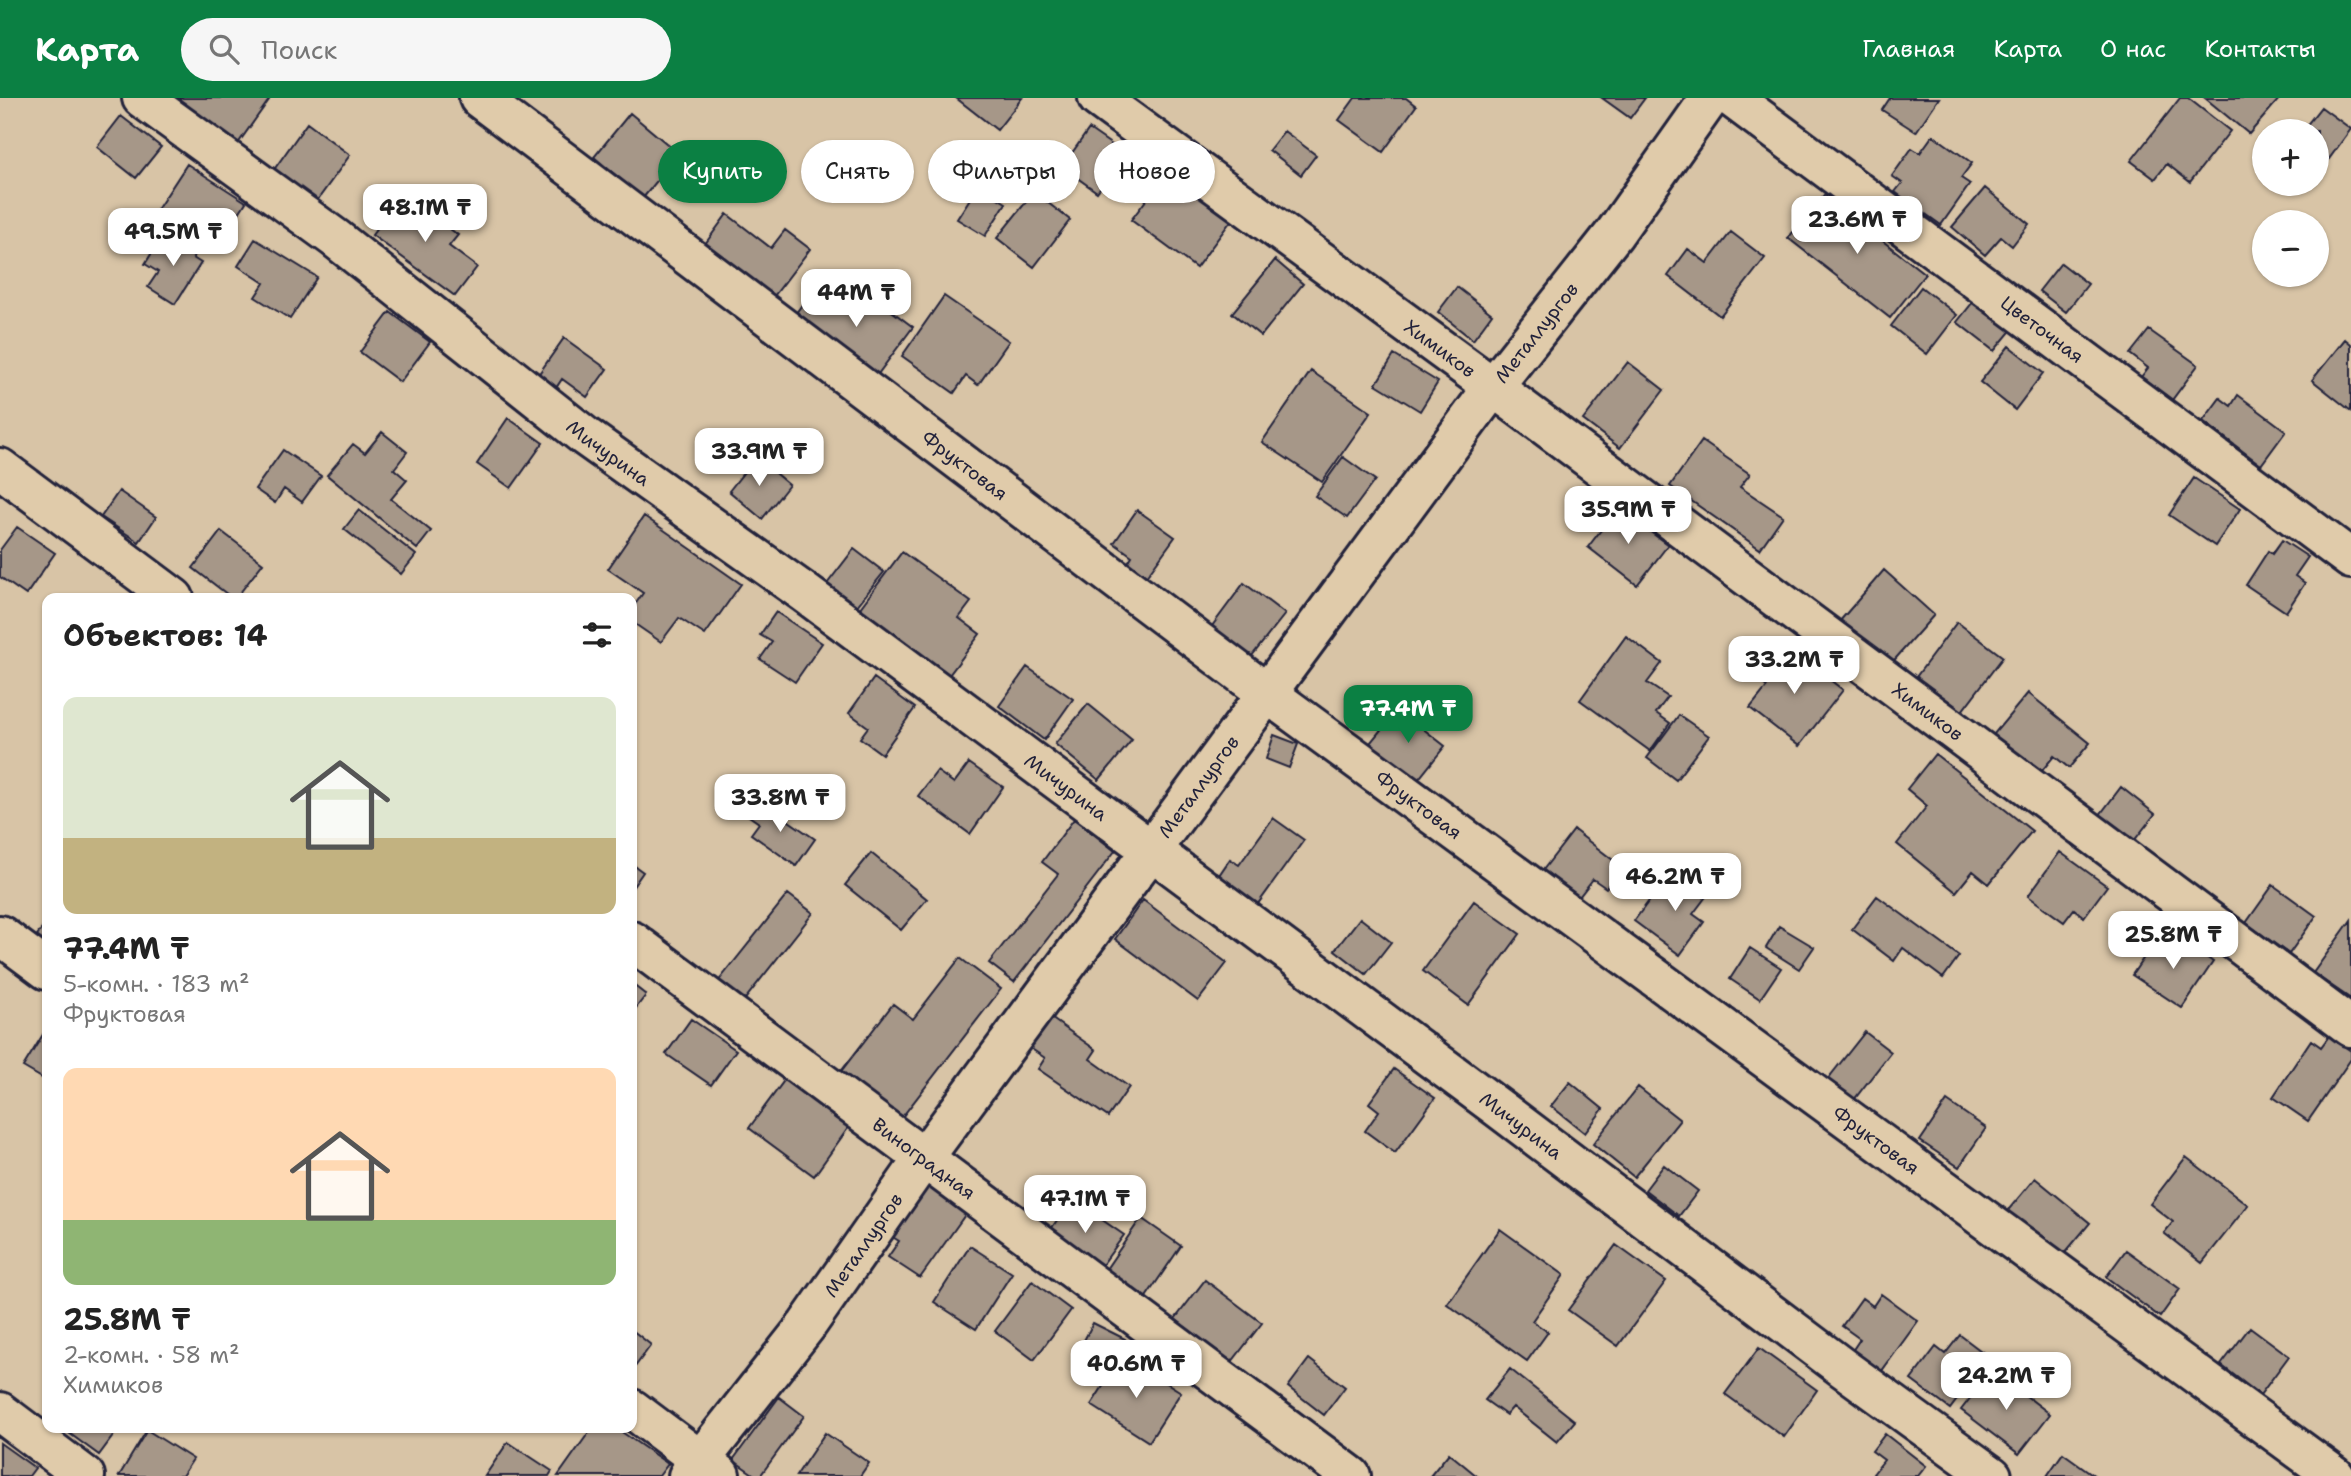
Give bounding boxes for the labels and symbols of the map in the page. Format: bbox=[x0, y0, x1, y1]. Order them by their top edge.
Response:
pin: 48.1M ₸ bbox=[360, 184, 490, 244]
pin: 23.6M ₸ bbox=[1792, 197, 1922, 256]
pin: 49.5M ₸ bbox=[108, 208, 238, 268]
pin: 44M ₸ bbox=[807, 270, 905, 329]
street label: Металлургов bbox=[1489, 277, 1584, 388]
street label: Цветочная bbox=[1995, 290, 2089, 369]
street label: Химиков bbox=[1399, 314, 1481, 383]
street label: Мичурина bbox=[561, 414, 655, 492]
street label: Фруктовая bbox=[917, 425, 1013, 506]
pin: 33.9M ₸ bbox=[694, 428, 824, 488]
pin: 35.9M ₸ bbox=[1563, 486, 1693, 546]
pin: 33.2M ₸ bbox=[1729, 636, 1859, 696]
street label: Химиков bbox=[1887, 677, 1968, 747]
pin: 77.4M ₸ bbox=[1343, 686, 1473, 745]
street label: Металлургов bbox=[1152, 730, 1245, 843]
street label: Мичурина bbox=[1019, 748, 1113, 827]
street label: Фруктовая bbox=[1370, 765, 1467, 845]
pin: 33.8M ₸ bbox=[715, 774, 845, 834]
pin: 46.2M ₸ bbox=[1610, 854, 1740, 913]
pin: 25.8M ₸ bbox=[2108, 912, 2238, 971]
street label: Мичурина bbox=[1474, 1086, 1568, 1165]
street label: Фруктовая bbox=[1828, 1100, 1924, 1180]
street label: Виноградная bbox=[867, 1112, 980, 1205]
pin: 47.1M ₸ bbox=[1020, 1176, 1150, 1235]
street label: Металлургов bbox=[818, 1188, 908, 1302]
pin: 40.6M ₸ bbox=[1071, 1340, 1201, 1400]
pin: 24.2M ₸ bbox=[1941, 1352, 2071, 1412]

